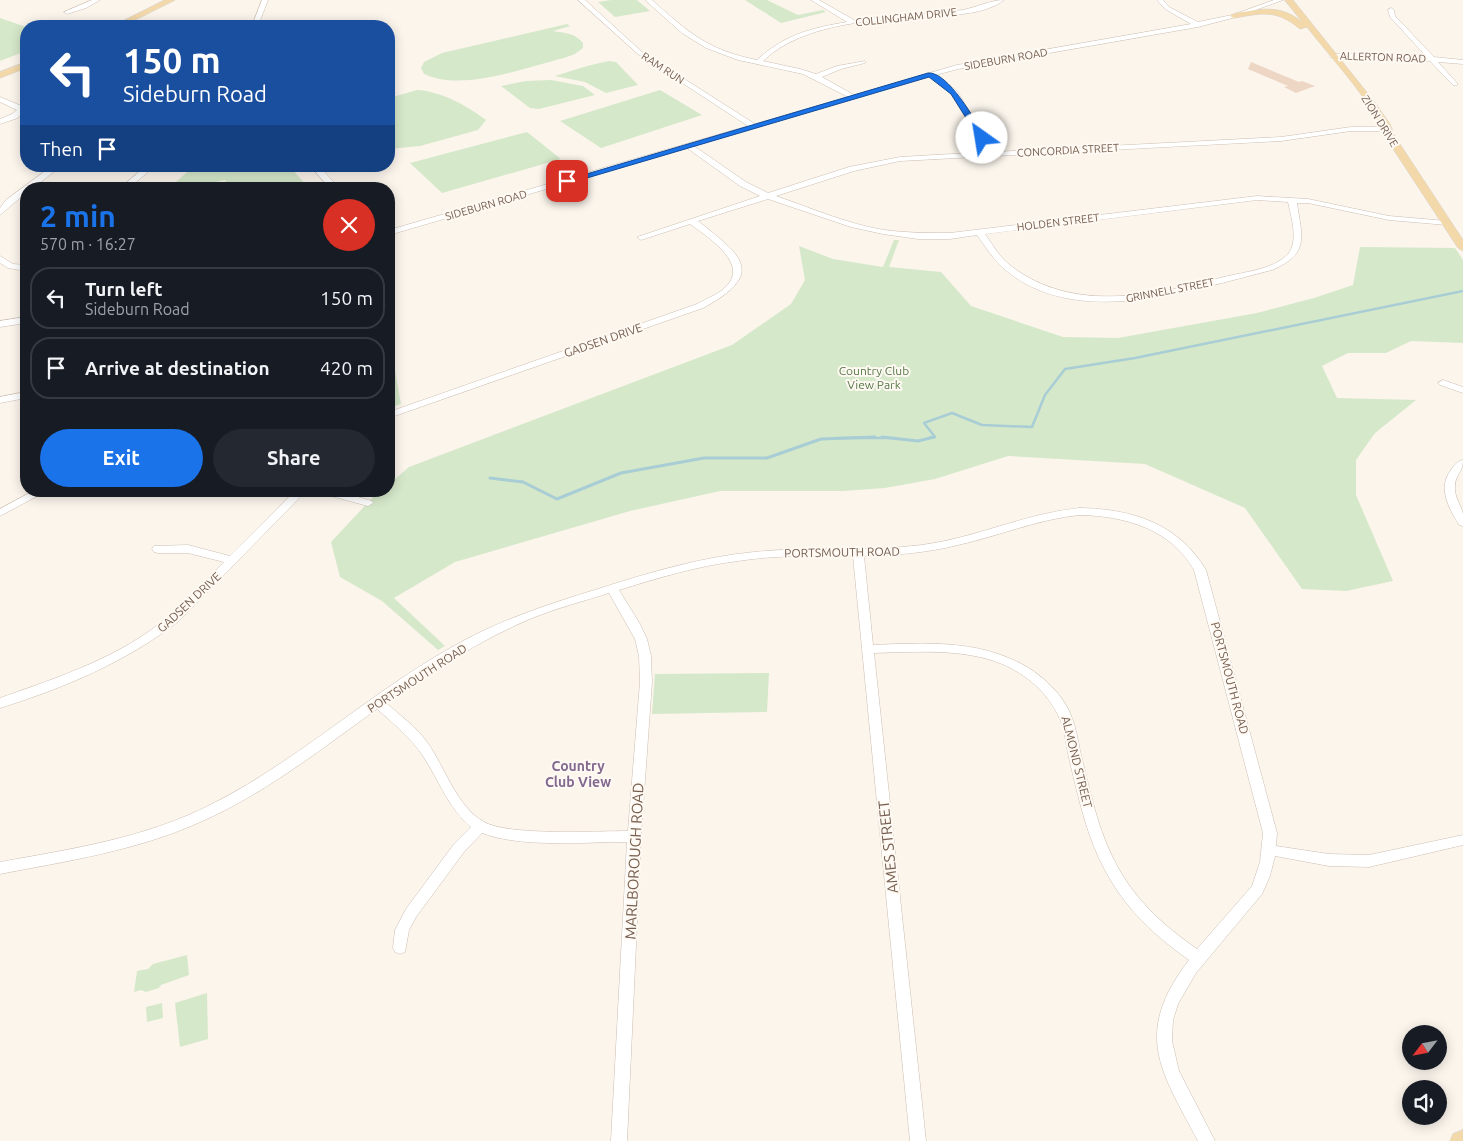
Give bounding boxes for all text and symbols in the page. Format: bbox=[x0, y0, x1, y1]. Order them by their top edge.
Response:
street label: COLLINGHAM DRIVE bbox=[855, 6, 957, 28]
icon: left bbox=[40, 40, 105, 105]
text: 150 m bbox=[123, 40, 221, 80]
street label: SIDEBURN ROAD bbox=[963, 46, 1049, 72]
street label: ALLERTON ROAD bbox=[1340, 49, 1427, 65]
street label: RAM RUN bbox=[639, 50, 687, 86]
text: Sideburn Road bbox=[123, 81, 267, 106]
street label: ZION DRIVE bbox=[1359, 93, 1401, 149]
position arrow bbox=[955, 111, 1007, 163]
icon: arrive bbox=[93, 135, 121, 163]
text: Then bbox=[40, 138, 83, 160]
street label: CONCORDIA STREET bbox=[1017, 141, 1119, 159]
pin bbox=[546, 160, 588, 202]
icon: arrive bbox=[553, 167, 581, 195]
street label: SIDEBURN ROAD bbox=[444, 188, 528, 222]
text: 2 min bbox=[40, 199, 116, 233]
button: close bbox=[323, 199, 375, 251]
street label: HOLDEN STREET bbox=[1016, 211, 1100, 233]
text: 570 m · 16:27 bbox=[40, 235, 136, 253]
street label: GRINNELL STREET bbox=[1125, 276, 1215, 304]
text: Turn left bbox=[85, 278, 163, 300]
icon: left bbox=[42, 284, 70, 312]
text: 150 m bbox=[320, 287, 373, 309]
text: Sideburn Road bbox=[85, 300, 190, 318]
street label: GADSEN DRIVE bbox=[562, 320, 644, 359]
icon: arrive bbox=[42, 354, 70, 382]
text: Arrive at destination bbox=[85, 357, 270, 379]
text: 420 m bbox=[320, 357, 373, 379]
park label: Country Club View Park bbox=[839, 364, 909, 391]
button: Exit bbox=[40, 429, 203, 487]
button: Share bbox=[213, 429, 375, 487]
street label: PORTSMOUTH ROAD bbox=[784, 544, 900, 560]
street label: GADSEN DRIVE bbox=[155, 569, 224, 635]
street label: PORTSMOUTH ROAD bbox=[1209, 620, 1251, 736]
street label: PORTSMOUTH ROAD bbox=[365, 641, 469, 715]
street label: ALMOND STREET bbox=[1059, 715, 1095, 809]
district label: Country Club View bbox=[545, 758, 611, 790]
street label: MARLBOROUGH ROAD bbox=[621, 782, 647, 940]
street label: AMES STREET bbox=[875, 799, 901, 894]
north arrow bbox=[1402, 1025, 1448, 1070]
map controls bbox=[1402, 1025, 1447, 1125]
button: sound bbox=[1402, 1080, 1447, 1125]

